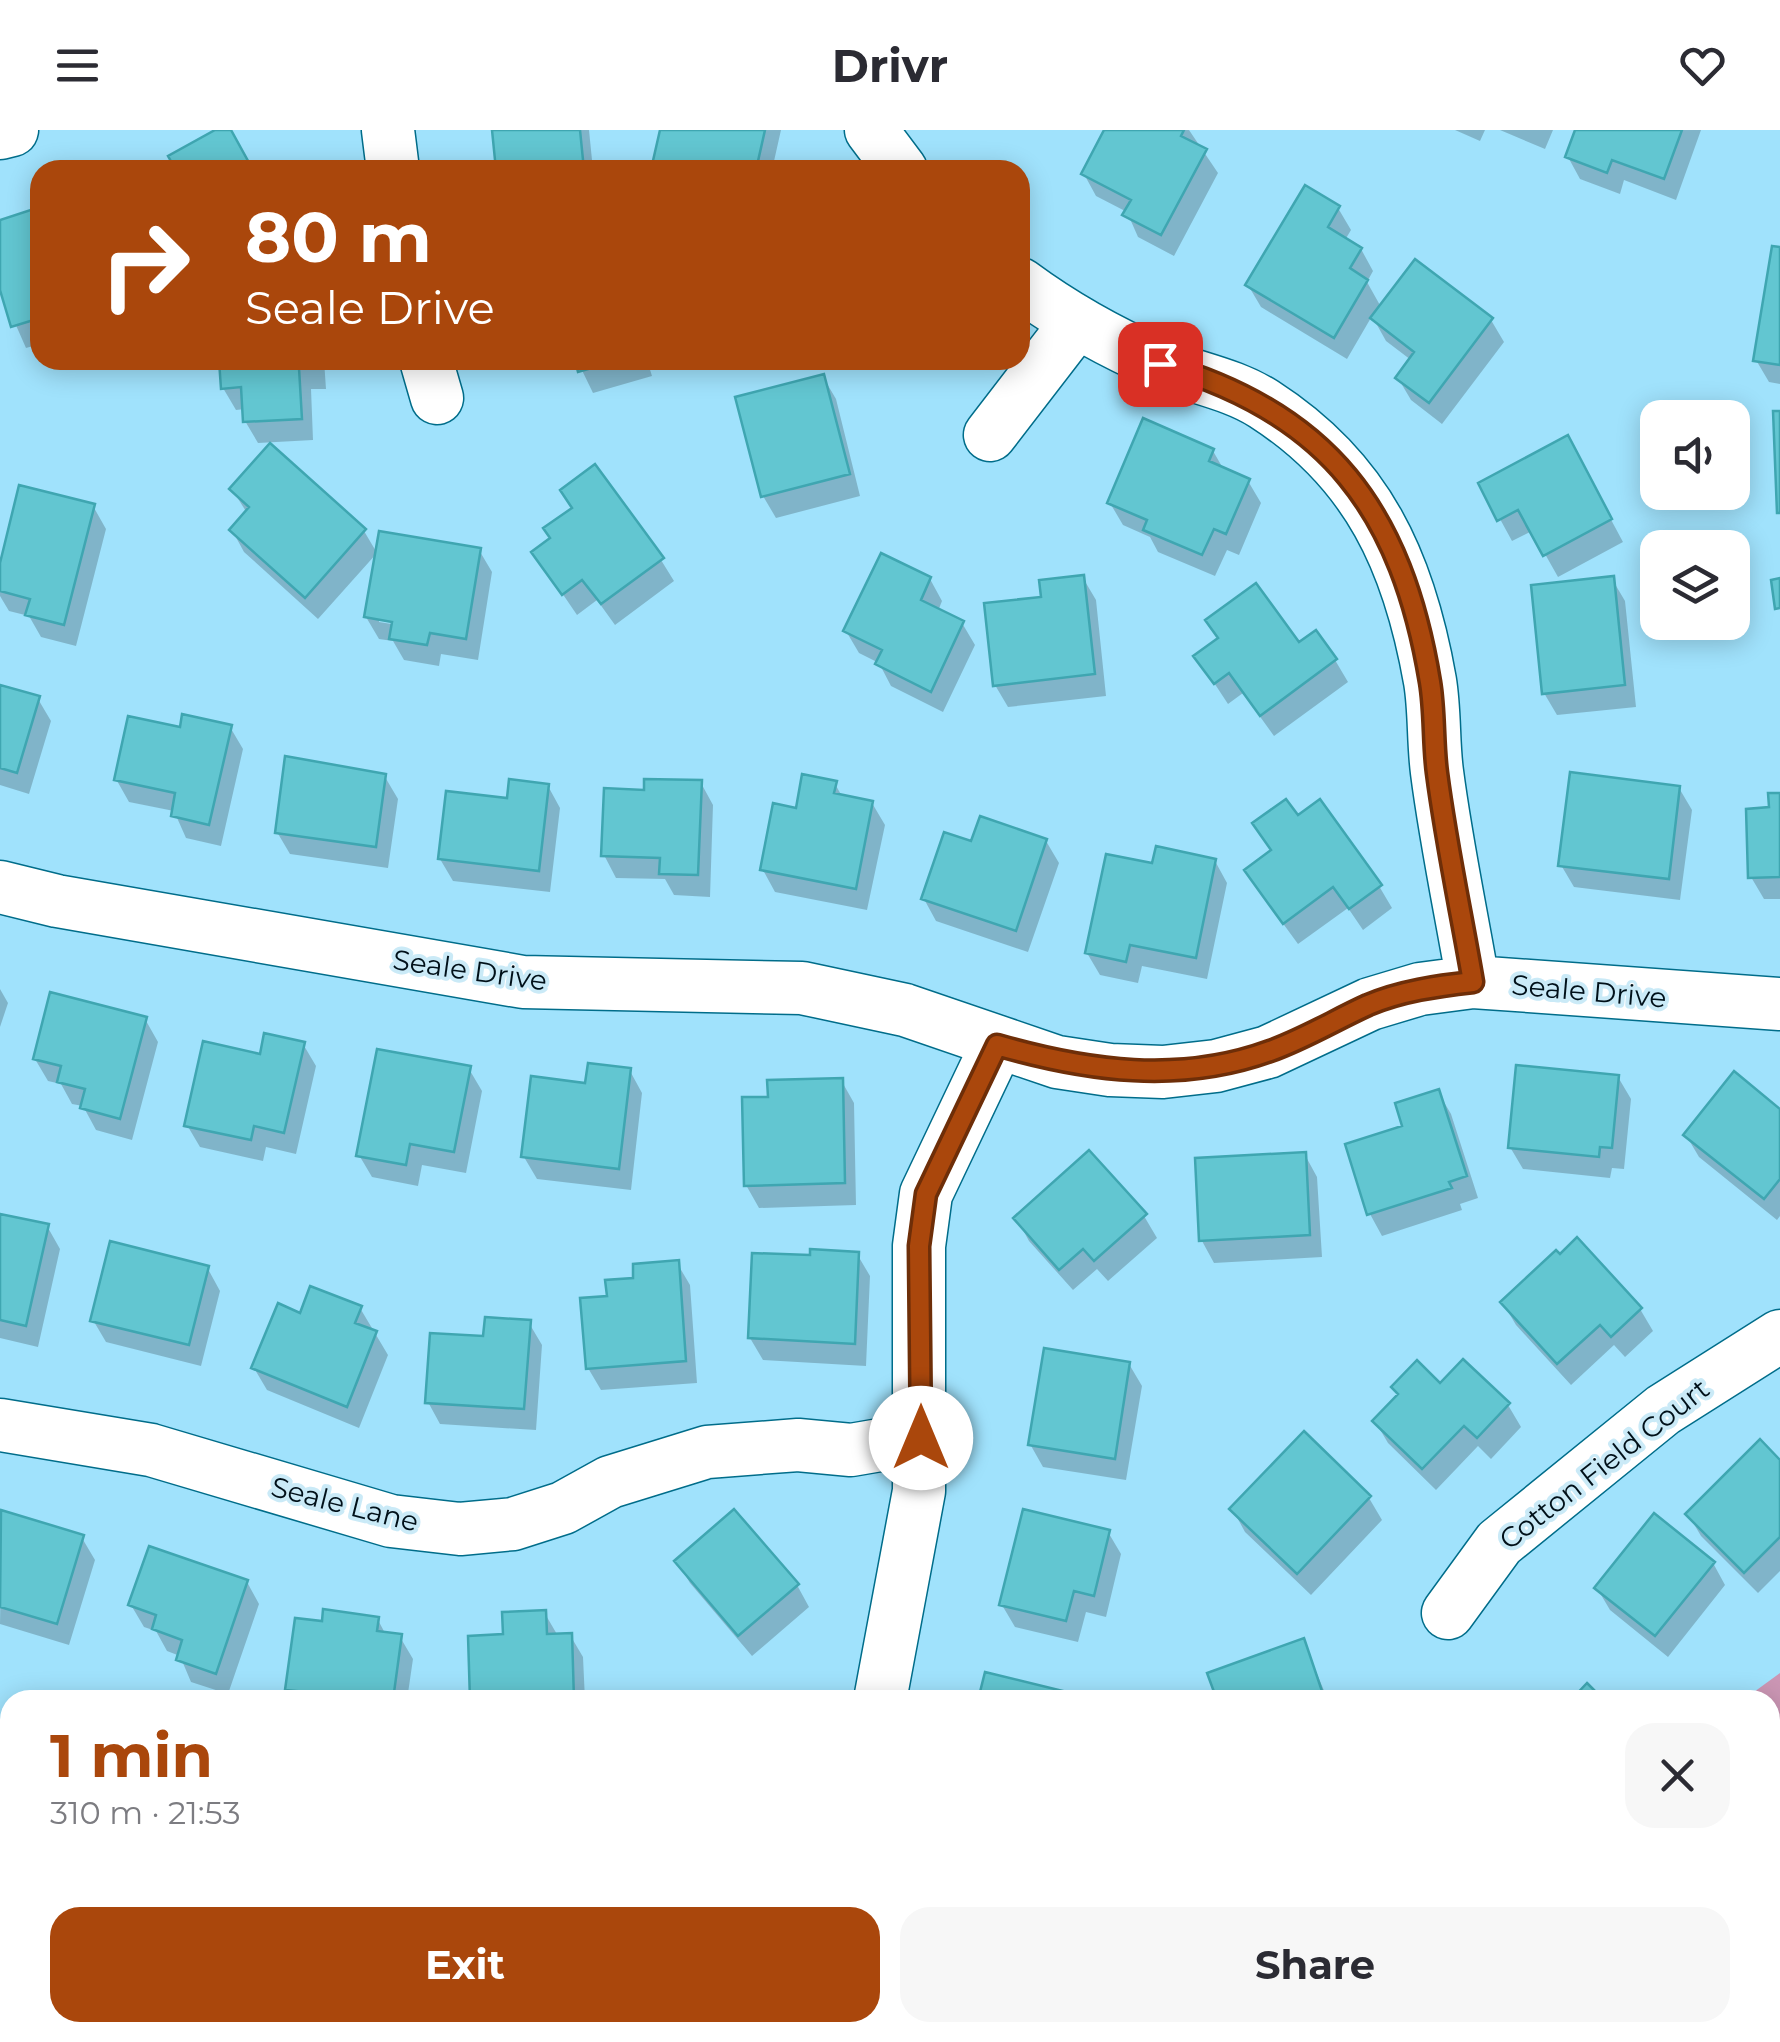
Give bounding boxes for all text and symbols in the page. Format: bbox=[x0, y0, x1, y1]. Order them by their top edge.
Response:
icon: menu bbox=[50, 38, 105, 93]
text: Drivr bbox=[832, 38, 948, 93]
icon: heart bbox=[1675, 38, 1730, 93]
text: 80 m bbox=[245, 194, 432, 280]
icon: right bbox=[80, 200, 210, 330]
text: Seale Drive bbox=[245, 280, 495, 335]
pin bbox=[1118, 322, 1203, 407]
icon: arrive bbox=[1133, 337, 1188, 392]
map controls bbox=[1640, 400, 1750, 640]
button: sound bbox=[1640, 400, 1750, 510]
button: layers bbox=[1640, 530, 1750, 640]
street label: Seale Drive bbox=[391, 942, 549, 998]
street label: Seale Drive bbox=[1510, 967, 1668, 1015]
street label: Cotton Field Court bbox=[1492, 1371, 1716, 1557]
position arrow bbox=[869, 1386, 973, 1490]
street label: Seale Lane bbox=[268, 1469, 422, 1539]
text: 1 min bbox=[50, 1719, 213, 1792]
button: close bbox=[1625, 1723, 1730, 1828]
text: 310 m · 21:53 bbox=[50, 1793, 240, 1832]
button: Exit bbox=[50, 1907, 880, 2022]
button: Share bbox=[900, 1907, 1730, 2022]

